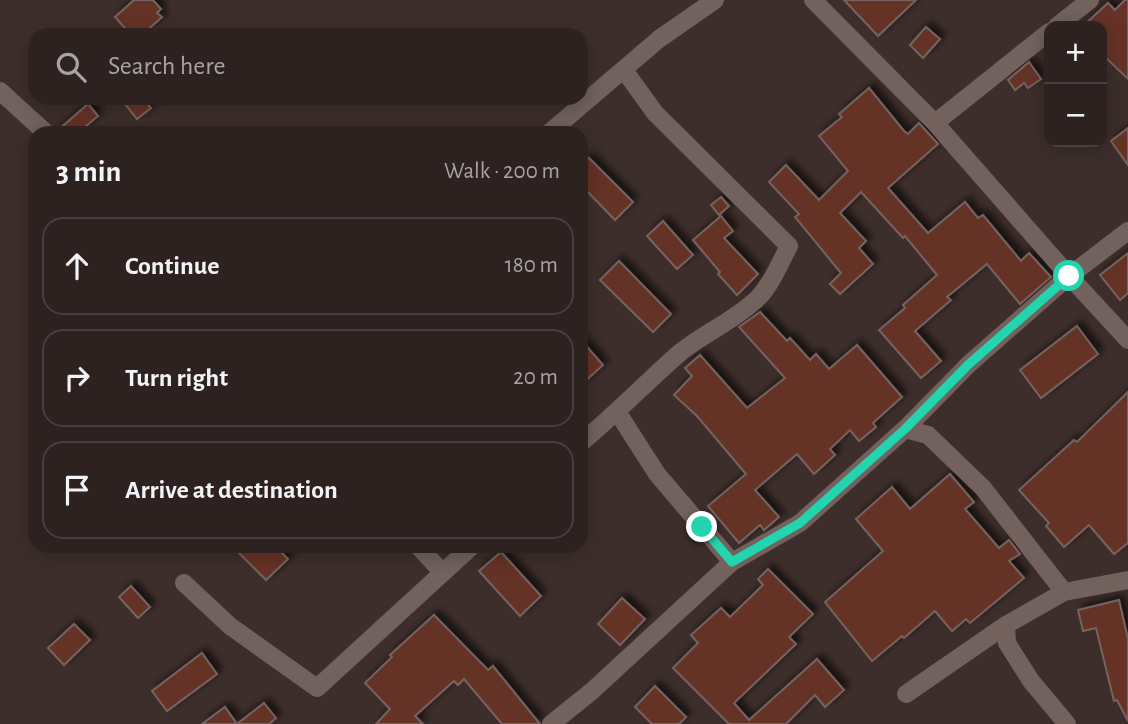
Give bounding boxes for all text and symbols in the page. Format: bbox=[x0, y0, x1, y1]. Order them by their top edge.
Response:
map controls bbox=[1044, 21, 1107, 147]
button: + bbox=[1044, 21, 1107, 84]
search box bbox=[28, 28, 588, 105]
icon: search bbox=[52, 48, 90, 86]
text: Search here bbox=[108, 53, 226, 79]
button: − bbox=[1044, 84, 1107, 147]
text: 3 min bbox=[56, 157, 121, 187]
text: Walk · 200 m bbox=[444, 160, 560, 183]
icon: ahead bbox=[58, 247, 96, 285]
text: Continue bbox=[125, 253, 220, 279]
text: 180 m bbox=[505, 254, 558, 277]
route start bbox=[1053, 260, 1084, 291]
icon: right bbox=[58, 359, 96, 397]
text: Turn right bbox=[125, 365, 228, 391]
text: 20 m bbox=[513, 366, 558, 389]
icon: arrive bbox=[58, 471, 96, 509]
text: Arrive at destination bbox=[125, 477, 338, 503]
route end bbox=[686, 511, 717, 542]

